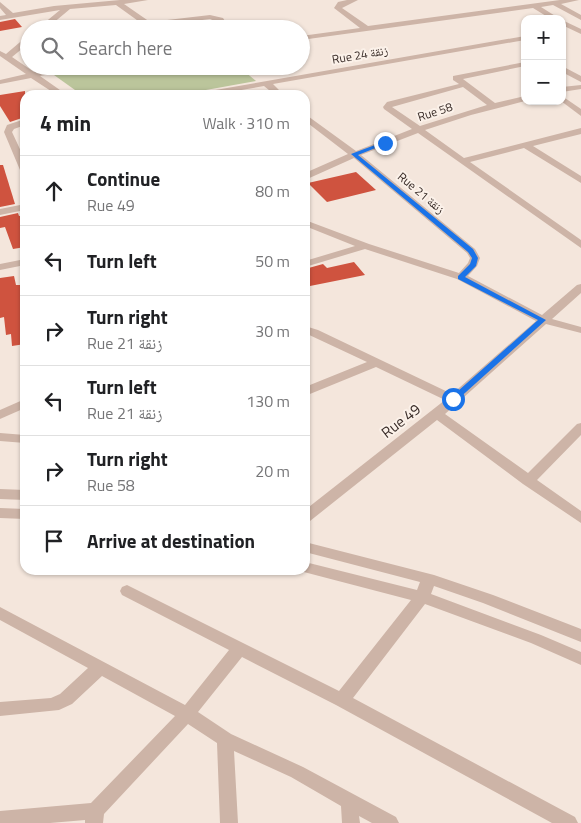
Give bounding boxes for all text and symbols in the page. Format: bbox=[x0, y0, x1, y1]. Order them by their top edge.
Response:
map controls bbox=[521, 15, 566, 105]
button: + bbox=[521, 15, 566, 60]
search box bbox=[20, 20, 310, 75]
text: Search here bbox=[78, 33, 172, 62]
icon: search bbox=[38, 34, 66, 62]
street label: Rue 24 زنقة bbox=[330, 40, 390, 69]
button: − bbox=[521, 60, 566, 105]
street label: Rue 58 bbox=[415, 97, 455, 126]
text: 4 min bbox=[40, 107, 91, 139]
text: Walk · 310 m bbox=[202, 111, 290, 135]
route end bbox=[374, 132, 397, 155]
text: Continue bbox=[87, 164, 160, 193]
street label: Rue 21 زنقة bbox=[394, 167, 449, 218]
icon: ahead bbox=[40, 177, 68, 205]
text: 80 m bbox=[255, 179, 290, 203]
text: Rue 49 bbox=[87, 193, 135, 217]
text: Turn left bbox=[87, 246, 157, 275]
icon: left bbox=[40, 247, 68, 275]
text: 50 m bbox=[255, 249, 290, 273]
text: Turn right bbox=[87, 302, 168, 331]
icon: right bbox=[40, 317, 68, 345]
text: 30 m bbox=[255, 319, 290, 343]
text: Rue 21 زنقة bbox=[87, 331, 162, 355]
text: Turn left bbox=[87, 372, 157, 401]
icon: left bbox=[40, 387, 68, 415]
route start bbox=[442, 388, 465, 411]
text: 130 m bbox=[246, 389, 290, 413]
street label: Rue 49 bbox=[376, 398, 425, 443]
text: Rue 21 زنقة bbox=[87, 401, 162, 425]
text: Turn right bbox=[87, 444, 168, 473]
icon: right bbox=[40, 457, 68, 485]
text: 20 m bbox=[255, 459, 290, 483]
text: Rue 58 bbox=[87, 473, 135, 497]
text: Arrive at destination bbox=[87, 526, 255, 555]
icon: arrive bbox=[40, 527, 68, 555]

